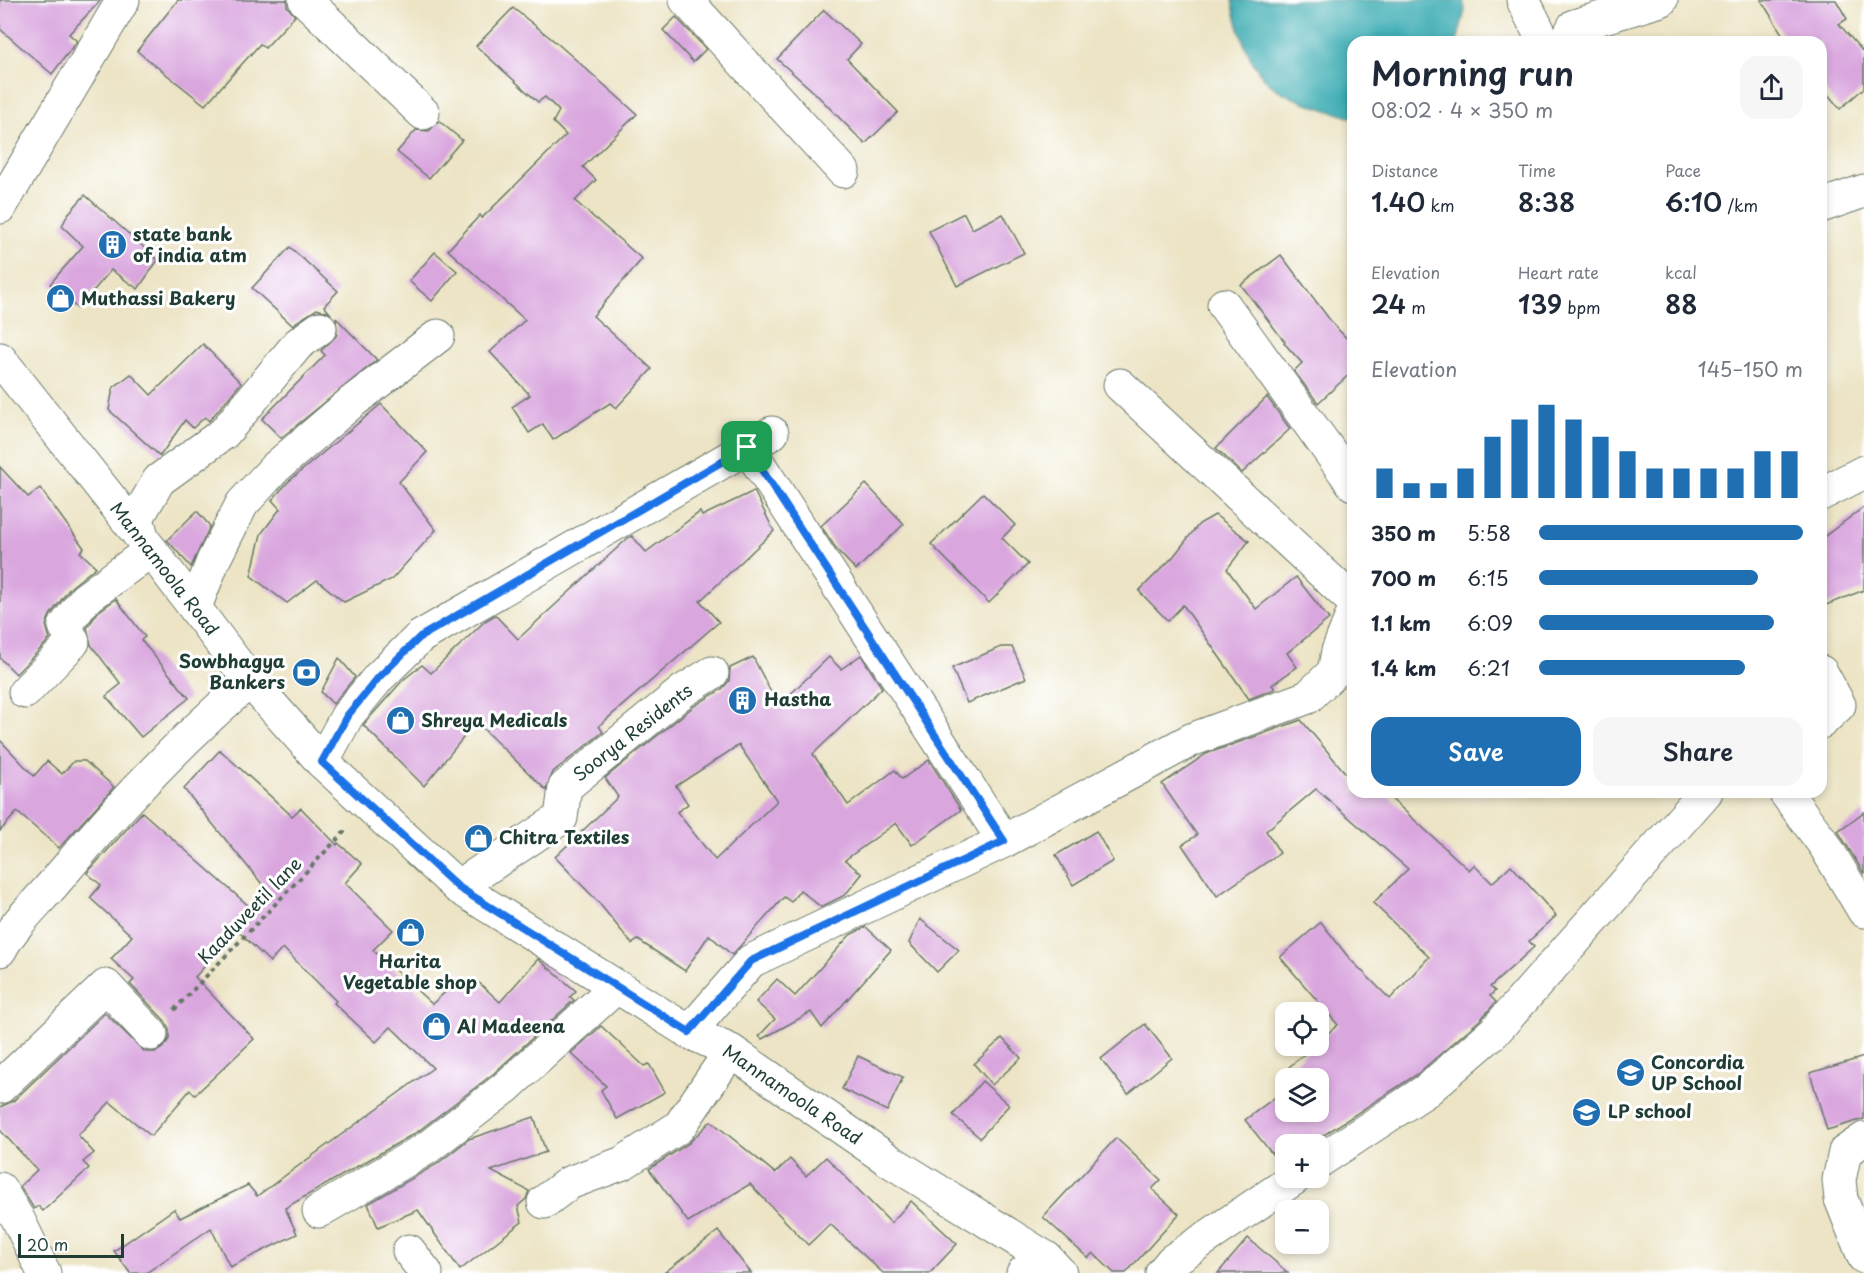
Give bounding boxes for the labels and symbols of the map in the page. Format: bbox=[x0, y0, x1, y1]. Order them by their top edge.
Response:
place label: state bank of india atm bbox=[133, 220, 247, 268]
building icon: state bank of india atm bbox=[96, 229, 128, 261]
shop icon: Muthassi Bakery bbox=[44, 283, 76, 315]
place label: Muthassi Bakery bbox=[81, 284, 235, 311]
pin bbox=[721, 421, 772, 472]
street label: Mannamoola Road bbox=[104, 496, 226, 641]
place label: Sowbhagya Bankers bbox=[179, 647, 285, 695]
bank icon: Sowbhagya Bankers bbox=[290, 656, 322, 688]
street label: Soorya Residents bbox=[567, 676, 698, 787]
building icon: Hastha bbox=[727, 684, 759, 716]
place label: Hastha bbox=[764, 685, 832, 712]
shop icon: Shreya Medicals bbox=[384, 705, 416, 737]
place label: Shreya Medicals bbox=[421, 706, 568, 733]
shop icon: Chitra Textiles bbox=[462, 822, 494, 854]
place label: Chitra Textiles bbox=[499, 823, 630, 850]
street label: Kaaduveetil lane bbox=[191, 850, 307, 970]
shop icon: Harita Vegetable shop bbox=[394, 917, 426, 949]
place label: Harita Vegetable shop bbox=[343, 947, 477, 995]
shop icon: Al Madeena bbox=[420, 1011, 452, 1043]
place label: Al Madeena bbox=[456, 1012, 565, 1039]
street label: Mannamoola Road bbox=[718, 1037, 868, 1151]
place label: Concordia UP School bbox=[1651, 1048, 1745, 1096]
school or university icon: Concordia UP School bbox=[1614, 1057, 1646, 1089]
school or university icon: LP school bbox=[1571, 1096, 1603, 1128]
place label: LP school bbox=[1608, 1097, 1692, 1124]
scale bar bbox=[18, 1231, 124, 1258]

